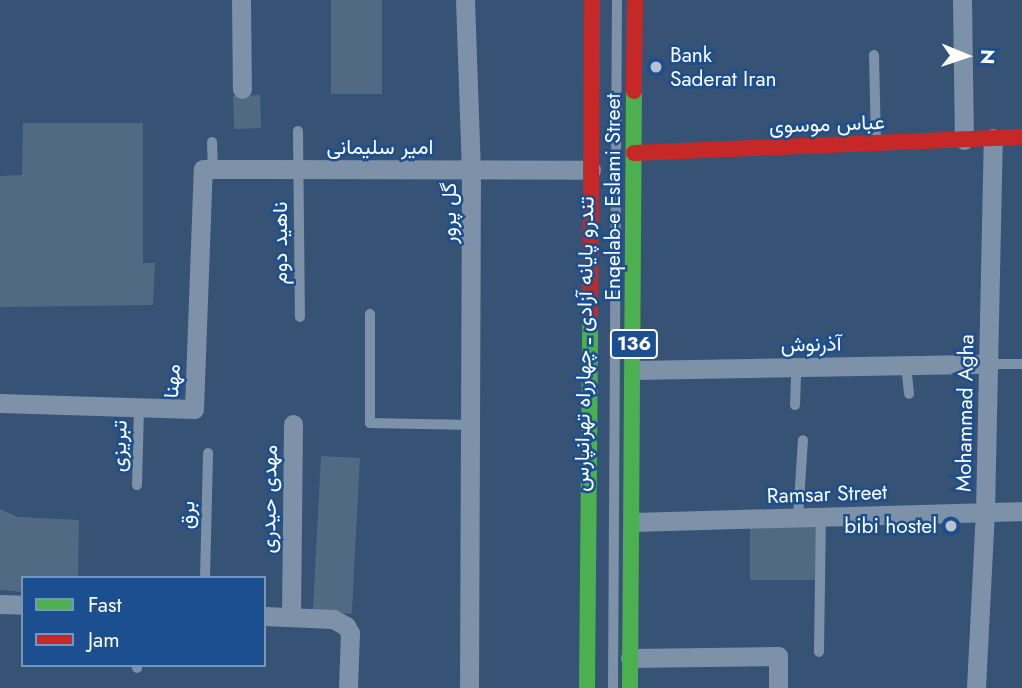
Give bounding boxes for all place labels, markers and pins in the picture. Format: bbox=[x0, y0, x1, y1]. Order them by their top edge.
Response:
place label: Bank Saderat Iran bbox=[670, 42, 777, 92]
marker: Bank Saderat Iran bbox=[648, 59, 664, 75]
place label: bibi hostel bbox=[844, 513, 937, 539]
marker: bibi hostel bbox=[943, 518, 959, 534]

